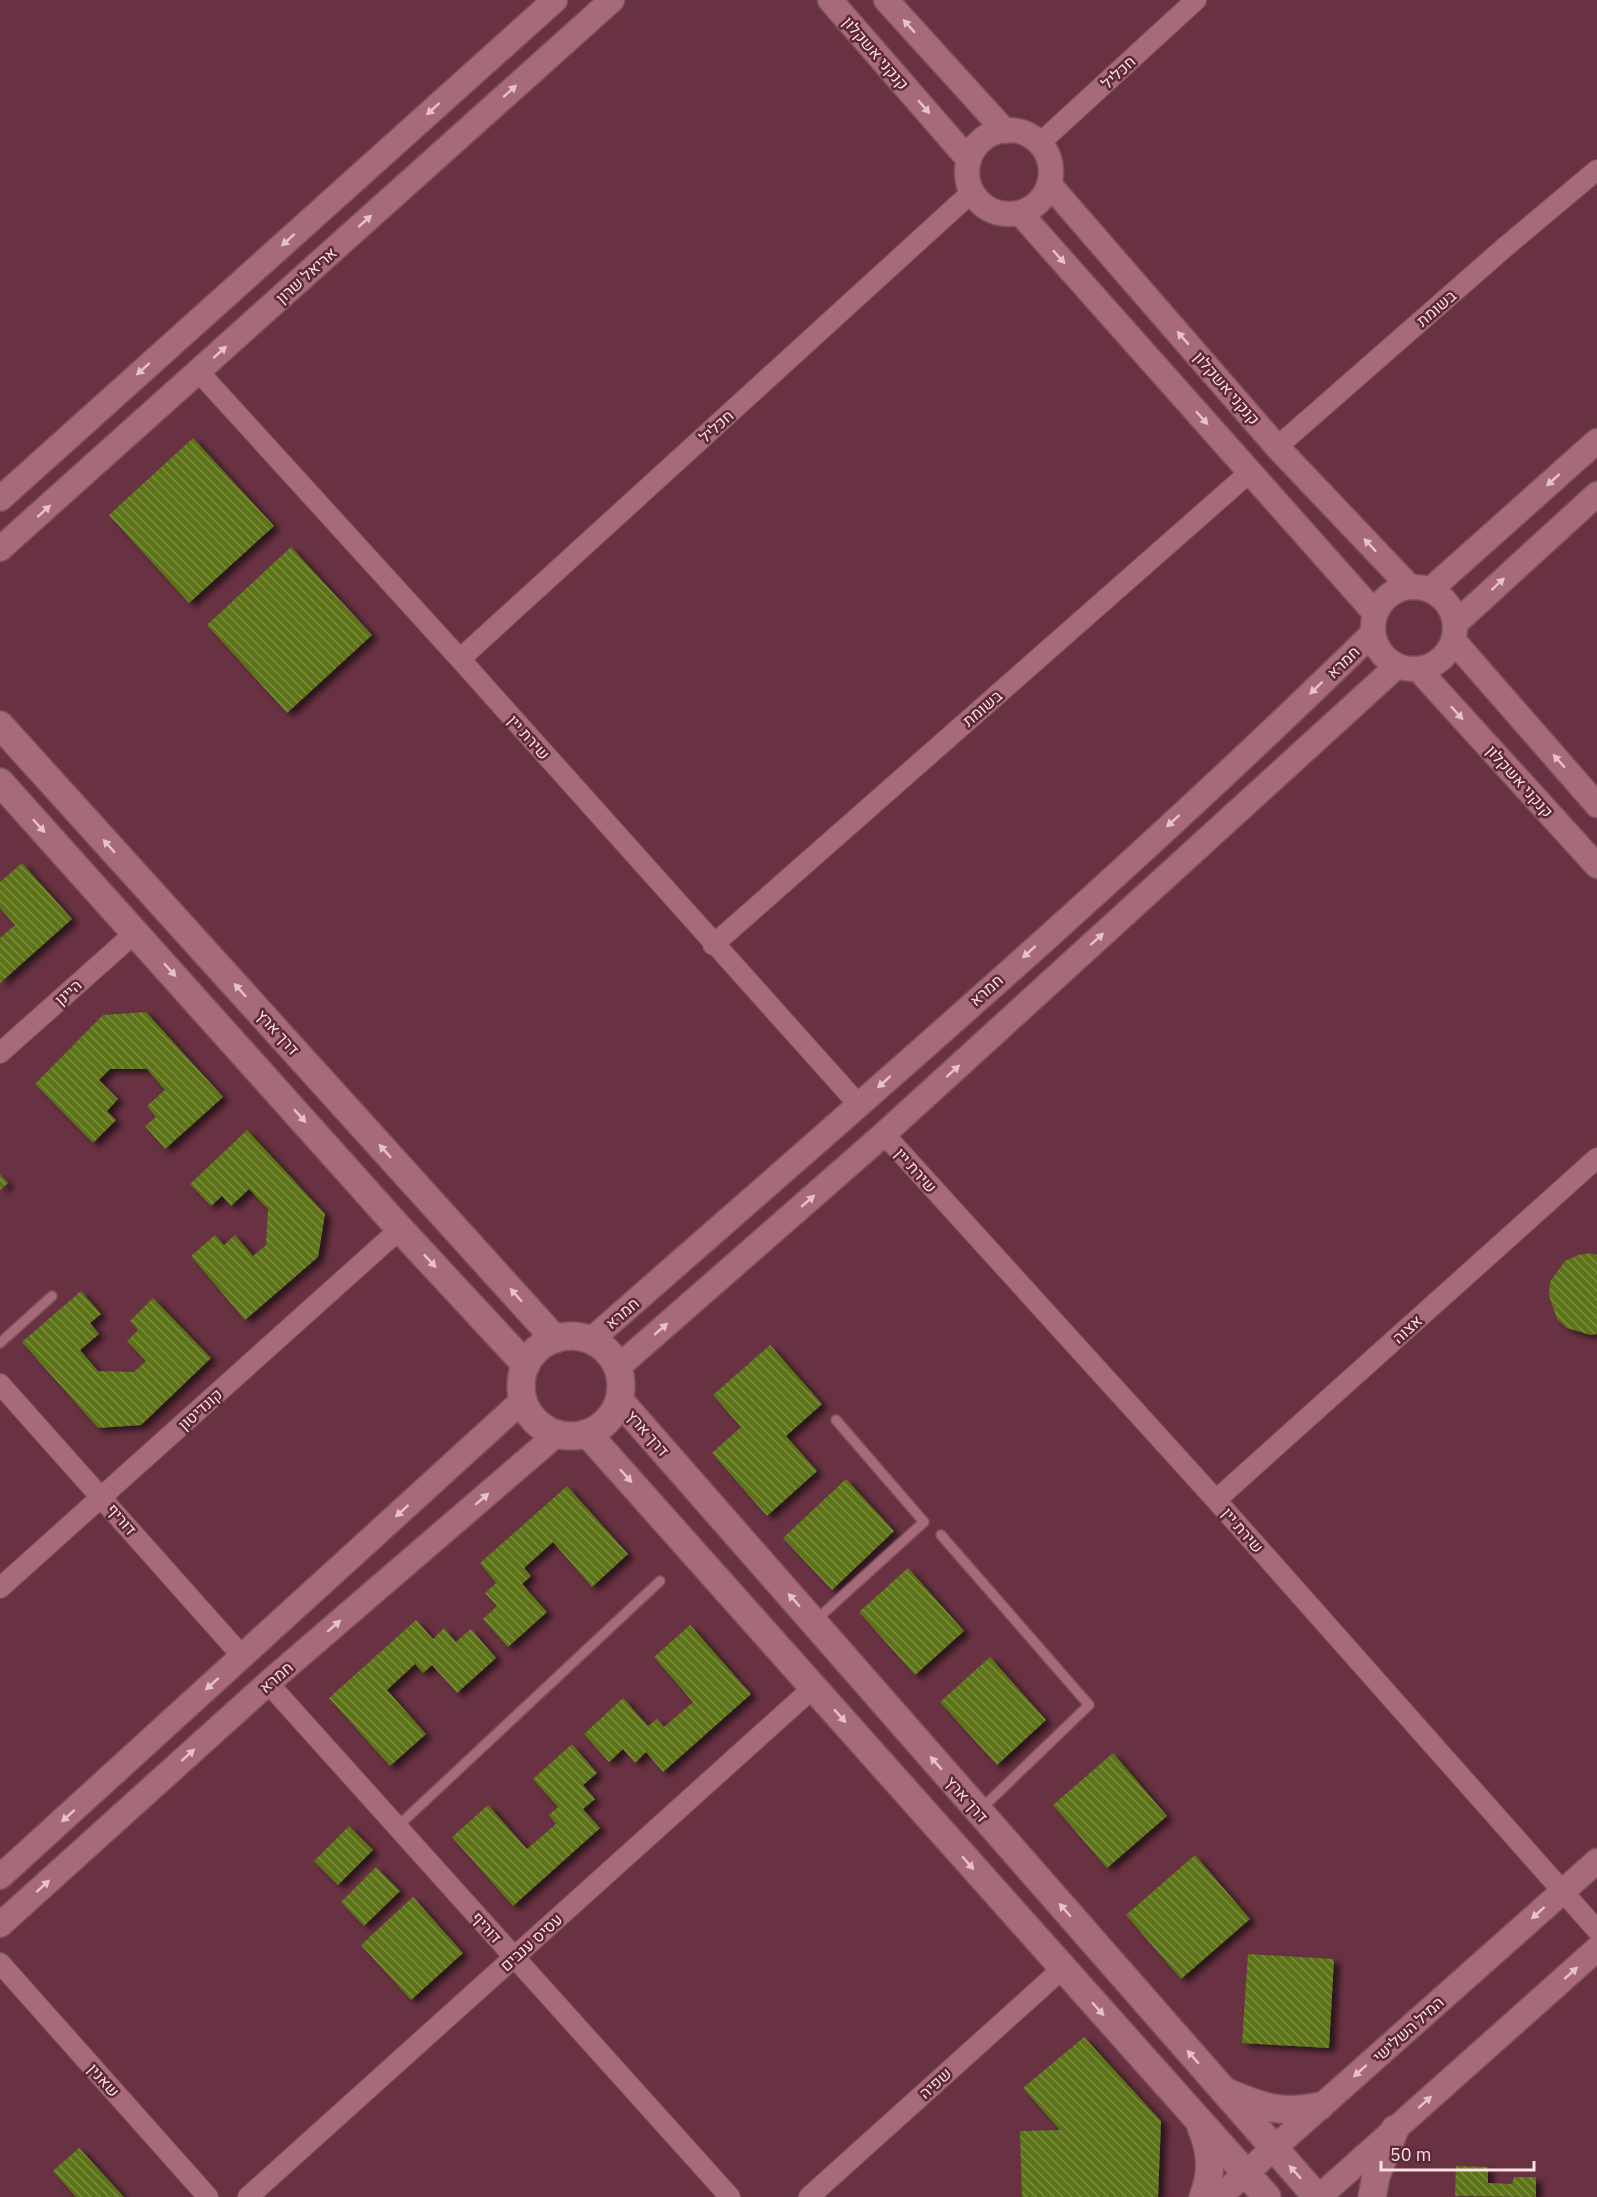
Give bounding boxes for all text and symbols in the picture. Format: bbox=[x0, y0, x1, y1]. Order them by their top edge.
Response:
street label: קנקני אשקלון bbox=[839, 12, 913, 94]
one-way arrow bbox=[902, 18, 916, 33]
street label: חכליל bbox=[1097, 51, 1139, 93]
one-way arrow bbox=[502, 85, 517, 98]
one-way arrow bbox=[917, 100, 930, 115]
one-way arrow bbox=[426, 102, 441, 116]
one-way arrow bbox=[357, 215, 372, 228]
one-way arrow bbox=[281, 233, 296, 247]
street label: אריאל שרון bbox=[271, 242, 341, 308]
one-way arrow bbox=[1052, 249, 1066, 264]
street label: בשומת bbox=[1412, 285, 1460, 331]
one-way arrow bbox=[1177, 331, 1190, 346]
one-way arrow bbox=[212, 346, 227, 359]
street label: קנקני אשקלון bbox=[1190, 347, 1264, 429]
one-way arrow bbox=[135, 362, 150, 376]
street label: חכליל bbox=[695, 405, 737, 447]
one-way arrow bbox=[1195, 410, 1208, 425]
one-way arrow bbox=[1546, 473, 1561, 487]
one-way arrow bbox=[37, 504, 51, 518]
one-way arrow bbox=[1363, 538, 1377, 552]
one-way arrow bbox=[1490, 578, 1505, 591]
street label: חמרא bbox=[1322, 642, 1364, 682]
one-way arrow bbox=[1310, 681, 1324, 695]
street label: בשומת bbox=[958, 685, 1006, 731]
one-way arrow bbox=[1450, 705, 1464, 719]
street label: שירת יין bbox=[504, 710, 554, 764]
street label: קנקני אשקלון bbox=[1482, 741, 1558, 821]
one-way arrow bbox=[1552, 753, 1565, 769]
one-way arrow bbox=[1166, 814, 1181, 828]
one-way arrow bbox=[32, 818, 45, 833]
one-way arrow bbox=[103, 839, 116, 854]
one-way arrow bbox=[1090, 932, 1105, 946]
one-way arrow bbox=[1021, 945, 1036, 959]
one-way arrow bbox=[163, 963, 177, 978]
street label: חמרא bbox=[965, 970, 1007, 1010]
street label: היינן bbox=[50, 975, 86, 1009]
one-way arrow bbox=[233, 983, 247, 998]
street label: דרך ארץ bbox=[252, 1005, 304, 1059]
one-way arrow bbox=[946, 1064, 961, 1078]
one-way arrow bbox=[877, 1075, 892, 1088]
one-way arrow bbox=[293, 1108, 306, 1123]
one-way arrow bbox=[378, 1143, 392, 1158]
street label: שירת יין bbox=[891, 1143, 941, 1197]
one-way arrow bbox=[800, 1194, 816, 1207]
one-way arrow bbox=[423, 1254, 437, 1269]
one-way arrow bbox=[510, 1288, 523, 1303]
street label: חמרא bbox=[601, 1293, 643, 1333]
street label: אצוה bbox=[1388, 1310, 1426, 1348]
one-way arrow bbox=[653, 1323, 668, 1336]
street label: קונדיטון bbox=[174, 1384, 226, 1434]
street label: דרך ארץ bbox=[623, 1406, 673, 1460]
one-way arrow bbox=[619, 1469, 633, 1484]
one-way arrow bbox=[474, 1492, 489, 1505]
street label: דוריף bbox=[103, 1499, 141, 1539]
one-way arrow bbox=[396, 1503, 410, 1517]
street label: שירת יין bbox=[1218, 1503, 1268, 1557]
one-way arrow bbox=[787, 1593, 801, 1608]
one-way arrow bbox=[326, 1620, 341, 1633]
street label: חמרא bbox=[255, 1657, 297, 1697]
one-way arrow bbox=[204, 1677, 219, 1691]
one-way arrow bbox=[833, 1708, 846, 1724]
one-way arrow bbox=[180, 1749, 195, 1762]
one-way arrow bbox=[930, 1756, 943, 1771]
street label: דרך ארץ bbox=[942, 1772, 992, 1826]
one-way arrow bbox=[60, 1809, 75, 1823]
one-way arrow bbox=[961, 1855, 974, 1870]
one-way arrow bbox=[36, 1879, 51, 1893]
one-way arrow bbox=[1059, 1903, 1072, 1918]
one-way arrow bbox=[1530, 1906, 1545, 1920]
street label: דוריף bbox=[468, 1907, 506, 1947]
street label: עסיס ענבים bbox=[496, 1909, 566, 1975]
one-way arrow bbox=[1563, 1967, 1578, 1980]
street label: המיל השלישי bbox=[1368, 1992, 1448, 2066]
one-way arrow bbox=[1091, 2001, 1105, 2016]
one-way arrow bbox=[1186, 2049, 1200, 2064]
street label: שאנין bbox=[84, 2059, 124, 2101]
street label: שפיה bbox=[915, 2063, 955, 2103]
one-way arrow bbox=[1353, 2064, 1368, 2078]
one-way arrow bbox=[1418, 2095, 1433, 2109]
scale bar bbox=[1381, 2134, 1534, 2172]
text: 50 m bbox=[1390, 2143, 1432, 2166]
one-way arrow bbox=[1288, 2165, 1302, 2180]

